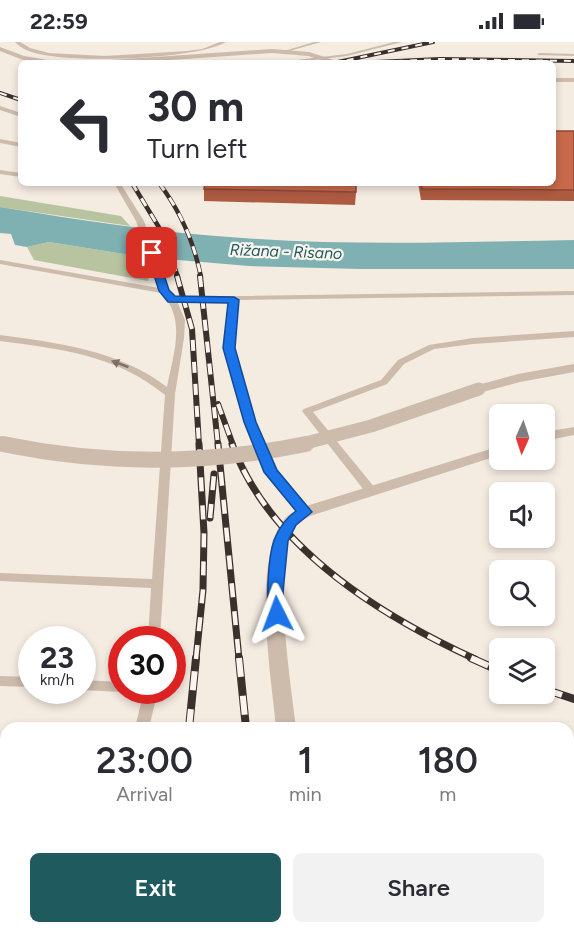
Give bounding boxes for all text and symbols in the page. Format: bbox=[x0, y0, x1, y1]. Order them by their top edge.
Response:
text: 22:59 bbox=[30, 8, 88, 35]
text: 30 m bbox=[147, 81, 244, 132]
icon: left bbox=[48, 84, 126, 162]
text: Turn left bbox=[147, 132, 247, 165]
pin bbox=[126, 227, 177, 278]
icon: arrive bbox=[135, 236, 168, 269]
water label: Rižana - Risano bbox=[229, 240, 343, 263]
one-way arrow bbox=[111, 359, 129, 368]
north arrow bbox=[489, 404, 555, 470]
map controls bbox=[489, 404, 555, 704]
button: sound bbox=[489, 482, 555, 548]
button: search bbox=[489, 560, 555, 626]
position arrow bbox=[245, 582, 309, 646]
speed limit sign: 30 bbox=[108, 626, 186, 704]
button: layers bbox=[489, 638, 555, 704]
text: 23 bbox=[40, 639, 74, 676]
text: km/h bbox=[40, 671, 74, 689]
text: 23:00 bbox=[96, 739, 193, 782]
text: 1 bbox=[298, 739, 313, 782]
text: 180 bbox=[418, 739, 478, 782]
text: Arrival bbox=[116, 782, 173, 806]
text: min bbox=[289, 782, 322, 806]
text: m bbox=[439, 782, 456, 806]
button: Exit bbox=[30, 853, 281, 922]
button: Share bbox=[293, 853, 544, 922]

